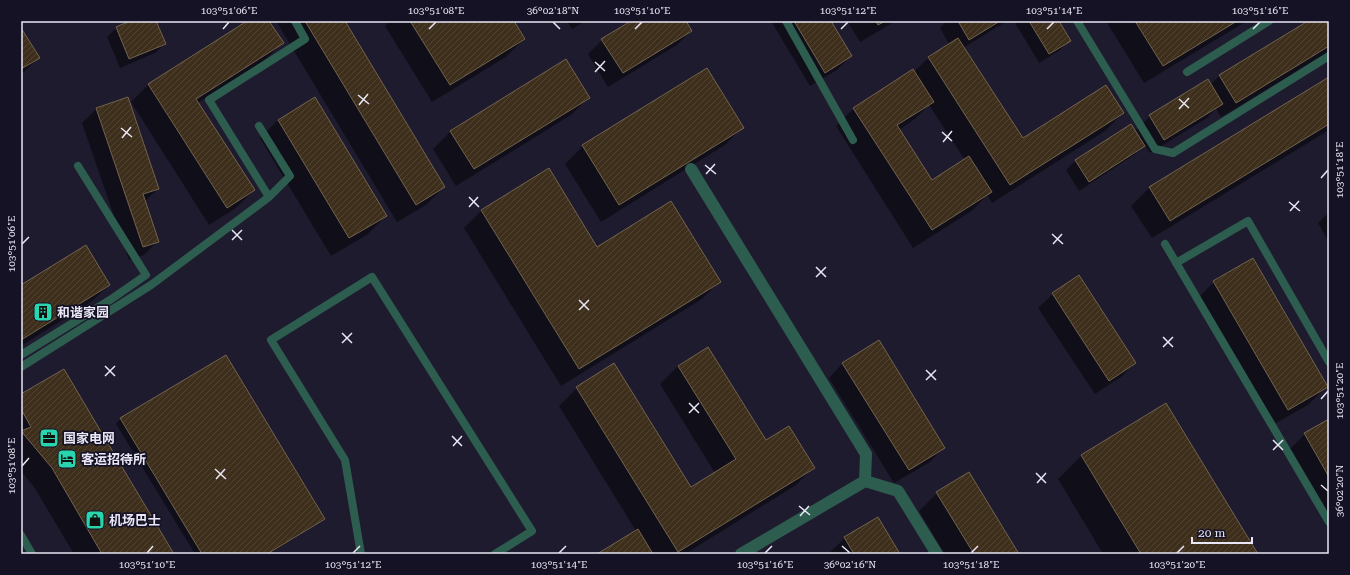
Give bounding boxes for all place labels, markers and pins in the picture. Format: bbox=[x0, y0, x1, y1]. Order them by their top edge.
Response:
building icon: 和谐家园 bbox=[32, 301, 54, 323]
place label: 和谐家园 bbox=[57, 305, 109, 320]
office icon: 国家电网 bbox=[38, 427, 60, 449]
place label: 国家电网 bbox=[63, 431, 115, 446]
hotel icon: 客运招待所 bbox=[56, 448, 78, 470]
place label: 客运招待所 bbox=[81, 452, 146, 467]
shop icon: 机场巴士 bbox=[84, 509, 106, 531]
place label: 机场巴士 bbox=[109, 513, 161, 528]

